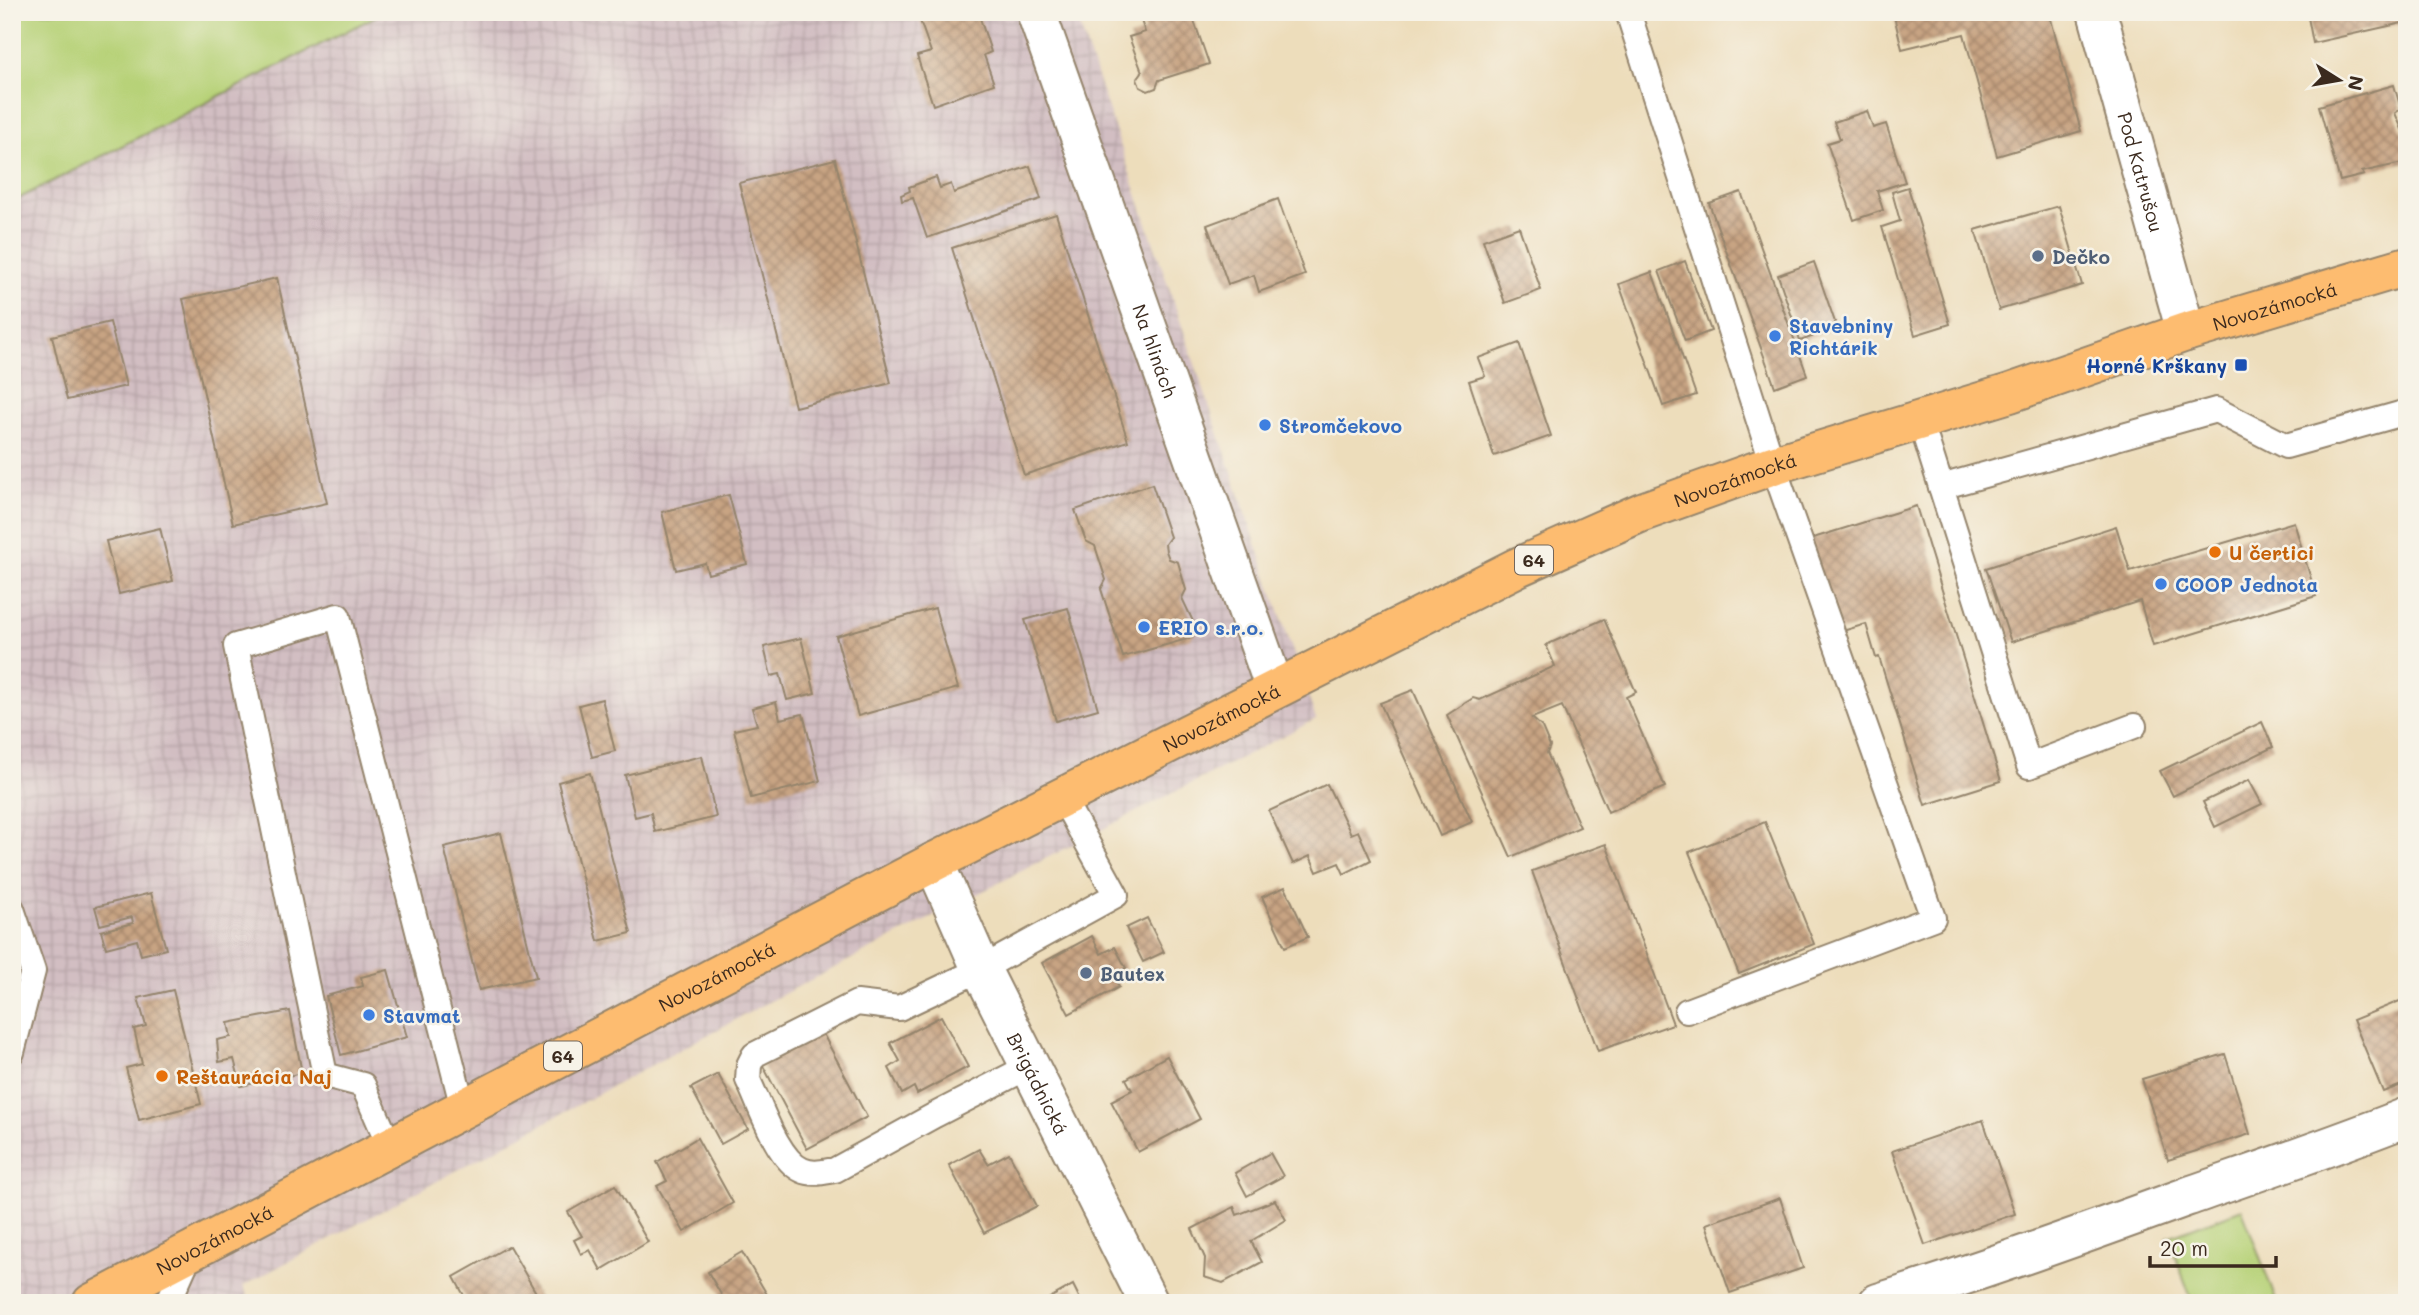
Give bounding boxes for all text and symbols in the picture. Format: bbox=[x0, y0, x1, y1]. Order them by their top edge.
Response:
north arrow bbox=[2304, 46, 2374, 116]
text: N bbox=[2343, 74, 2370, 93]
street label: Pod Katrušou bbox=[2113, 109, 2170, 235]
place label: Dečko bbox=[2052, 244, 2110, 269]
marker: Dečko bbox=[2030, 248, 2046, 264]
street label: Novozámocká bbox=[2209, 275, 2340, 336]
street label: Na hlinách bbox=[1127, 300, 1184, 401]
place label: Stavebniny Richtárik bbox=[1789, 313, 1893, 360]
marker: Stavebniny Richtárik bbox=[1767, 328, 1783, 344]
place label: Horné Krškany bbox=[2086, 353, 2227, 378]
marker: Horné Krškany bbox=[2233, 357, 2249, 373]
place label: Stromčekovo bbox=[1279, 413, 1402, 438]
marker: Stromčekovo bbox=[1257, 417, 1273, 433]
street label: Novozámocká bbox=[1670, 446, 1799, 512]
place label: U čertici bbox=[2229, 540, 2314, 565]
marker: U čertici bbox=[2207, 544, 2223, 560]
road number: 64 bbox=[1515, 546, 1553, 574]
place label: COOP Jednota bbox=[2175, 572, 2318, 597]
marker: COOP Jednota bbox=[2153, 576, 2169, 592]
place label: ERIO s.r.o. bbox=[1158, 615, 1264, 640]
marker: ERIO s.r.o. bbox=[1136, 619, 1152, 635]
street label: Novozámocká bbox=[1158, 677, 1284, 757]
street label: Novozámocká bbox=[654, 935, 779, 1017]
place label: Bautex bbox=[1100, 961, 1165, 986]
marker: Bautex bbox=[1078, 965, 1094, 981]
place label: Stavmat bbox=[383, 1003, 460, 1028]
marker: Stavmat bbox=[361, 1007, 377, 1023]
street label: Brigádnická bbox=[1002, 1028, 1075, 1139]
road number: 64 bbox=[544, 1042, 582, 1070]
place label: Reštaurácia Naj bbox=[176, 1064, 332, 1089]
marker: Reštaurácia Naj bbox=[154, 1068, 170, 1084]
street label: Novozámocká bbox=[151, 1198, 277, 1280]
scale bar bbox=[2150, 1224, 2276, 1268]
text: 20 m bbox=[2160, 1234, 2208, 1261]

